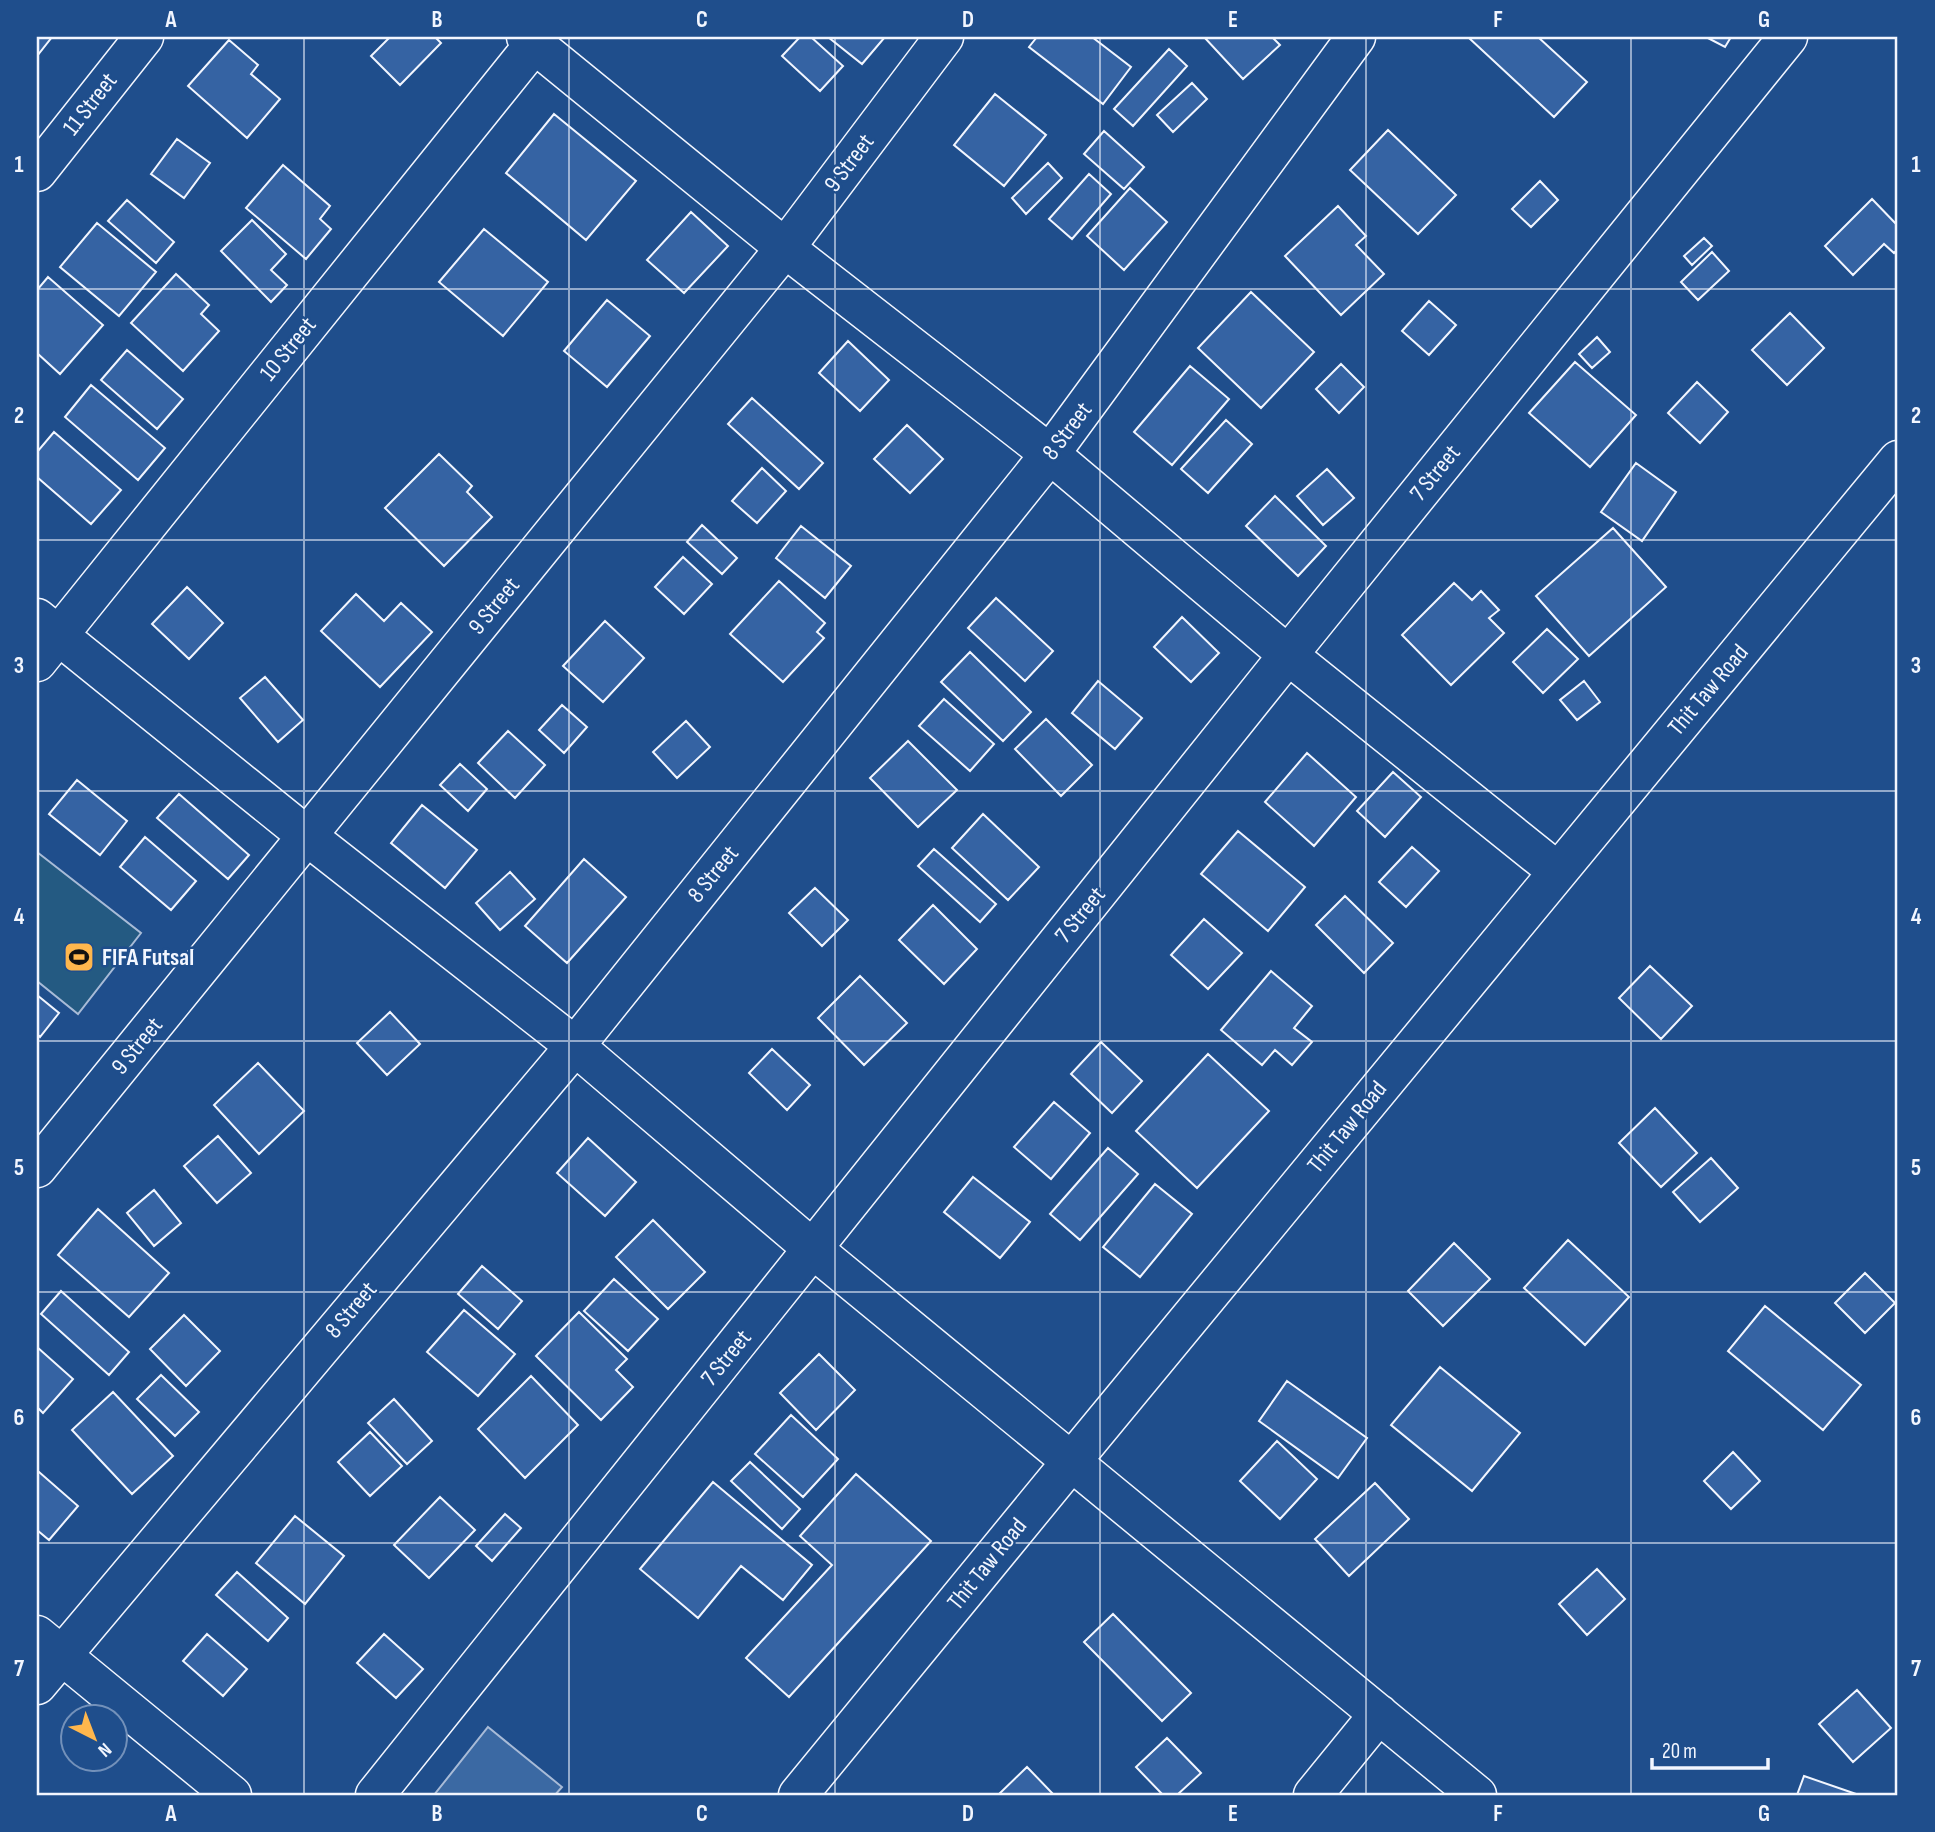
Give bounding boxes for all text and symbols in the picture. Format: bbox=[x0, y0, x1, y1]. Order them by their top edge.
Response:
text: A bbox=[165, 6, 178, 34]
text: B bbox=[432, 6, 443, 34]
text: C bbox=[696, 6, 708, 34]
text: D bbox=[962, 6, 974, 34]
text: E bbox=[1228, 6, 1238, 34]
text: F bbox=[1493, 6, 1503, 34]
text: G bbox=[1758, 6, 1770, 34]
street label: 11 Street bbox=[57, 67, 123, 141]
street label: 9 Street bbox=[818, 128, 880, 198]
text: 1 bbox=[14, 151, 24, 179]
text: 1 bbox=[1911, 151, 1921, 179]
street label: 10 Street bbox=[254, 311, 322, 387]
street label: 8 Street bbox=[1036, 396, 1098, 466]
text: 2 bbox=[14, 402, 24, 430]
text: 2 bbox=[1911, 402, 1921, 430]
street label: 7 Street bbox=[1404, 439, 1466, 507]
street label: 9 Street bbox=[462, 572, 526, 640]
street label: Thit Taw Road bbox=[1662, 639, 1754, 741]
text: 3 bbox=[14, 652, 24, 680]
text: 3 bbox=[1911, 652, 1921, 680]
street label: 8 Street bbox=[681, 840, 745, 908]
street label: 7 Street bbox=[1049, 881, 1111, 949]
text: 4 bbox=[14, 903, 25, 931]
text: 4 bbox=[1911, 903, 1922, 931]
sports icon: FIFA Futsal bbox=[62, 940, 96, 974]
place label: FIFA Futsal bbox=[102, 943, 194, 972]
street label: 9 Street bbox=[105, 1012, 169, 1080]
street label: Thit Taw Road bbox=[1301, 1075, 1393, 1179]
text: 5 bbox=[14, 1154, 24, 1182]
text: 5 bbox=[1911, 1154, 1921, 1182]
street label: 8 Street bbox=[319, 1276, 383, 1344]
street label: 7 Street bbox=[695, 1324, 757, 1392]
text: 6 bbox=[14, 1404, 24, 1432]
text: 6 bbox=[1911, 1404, 1921, 1432]
street label: Thit Taw Road bbox=[941, 1512, 1033, 1616]
text: 7 bbox=[14, 1655, 24, 1683]
text: 7 bbox=[1911, 1655, 1921, 1683]
north arrow bbox=[60, 1702, 130, 1772]
scale bar bbox=[1652, 1727, 1767, 1771]
text: N bbox=[93, 1738, 116, 1761]
text: 20 m bbox=[1662, 1739, 1697, 1764]
text: A bbox=[165, 1800, 178, 1828]
text: B bbox=[432, 1800, 443, 1828]
text: C bbox=[696, 1800, 708, 1828]
text: D bbox=[962, 1800, 974, 1828]
text: E bbox=[1228, 1800, 1238, 1828]
text: F bbox=[1493, 1800, 1503, 1828]
text: G bbox=[1758, 1800, 1770, 1828]

